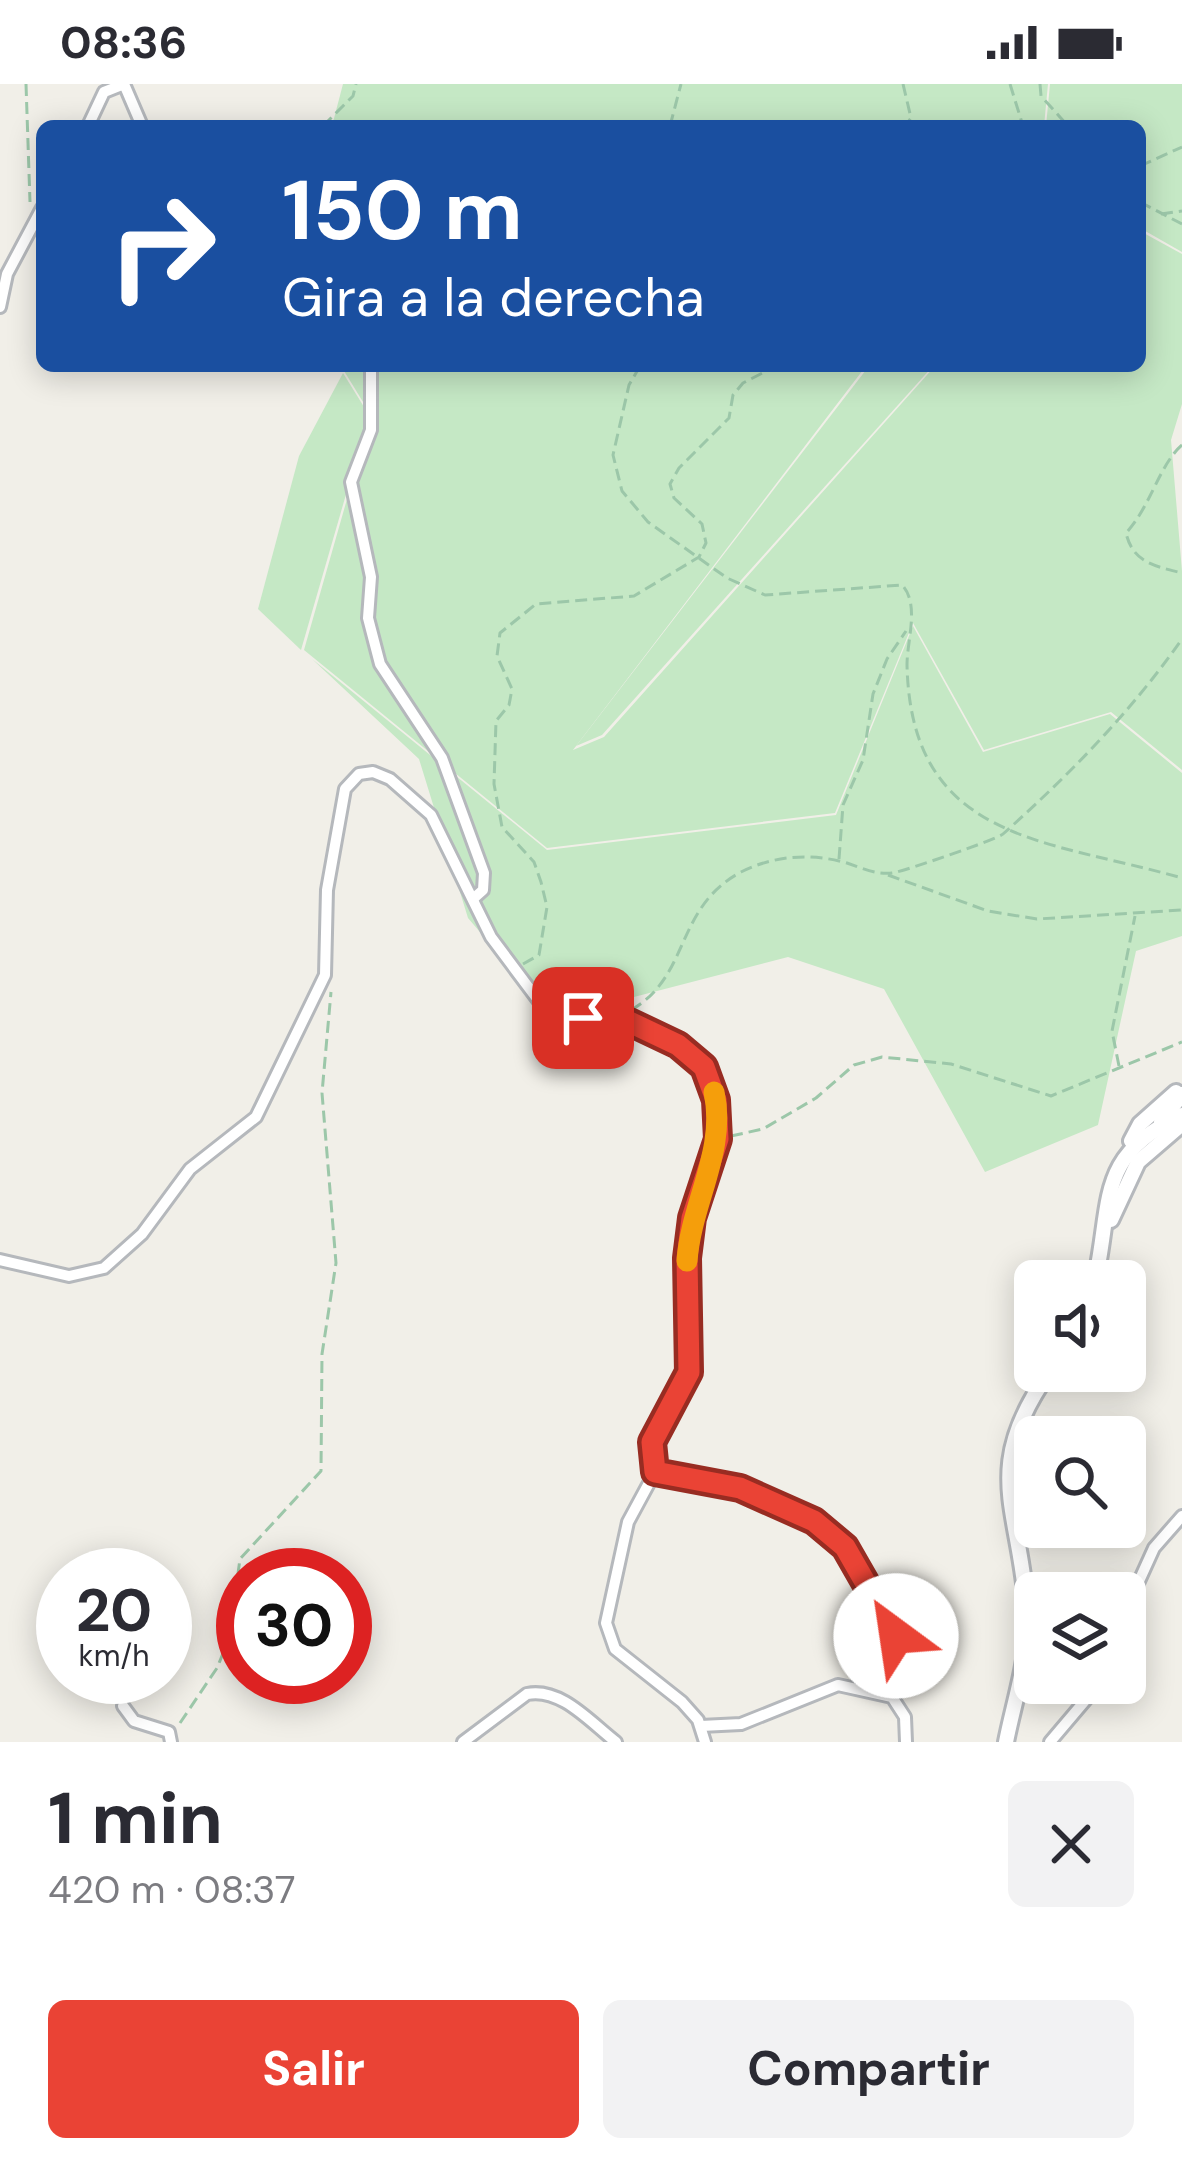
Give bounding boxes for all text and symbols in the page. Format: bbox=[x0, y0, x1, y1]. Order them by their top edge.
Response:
text: 08:36 bbox=[60, 13, 187, 72]
text: 150 m bbox=[282, 156, 523, 265]
icon: right bbox=[84, 168, 240, 324]
text: Gira a la derecha bbox=[282, 262, 705, 333]
pin bbox=[532, 967, 634, 1069]
icon: arrive bbox=[550, 985, 616, 1051]
map controls bbox=[1014, 1260, 1146, 1704]
button: sound bbox=[1014, 1260, 1146, 1392]
button: search bbox=[1014, 1416, 1146, 1548]
speed limit sign: 30 bbox=[216, 1548, 372, 1704]
text: 20 bbox=[76, 1571, 152, 1650]
button: layers bbox=[1014, 1572, 1146, 1704]
position arrow bbox=[833, 1573, 959, 1699]
text: km/h bbox=[79, 1636, 149, 1675]
text: 1 min bbox=[48, 1772, 223, 1865]
button: close bbox=[1008, 1781, 1134, 1907]
text: 420 m · 08:37 bbox=[48, 1864, 296, 1915]
button: Salir bbox=[48, 2000, 579, 2138]
button: Compartir bbox=[603, 2000, 1134, 2138]

